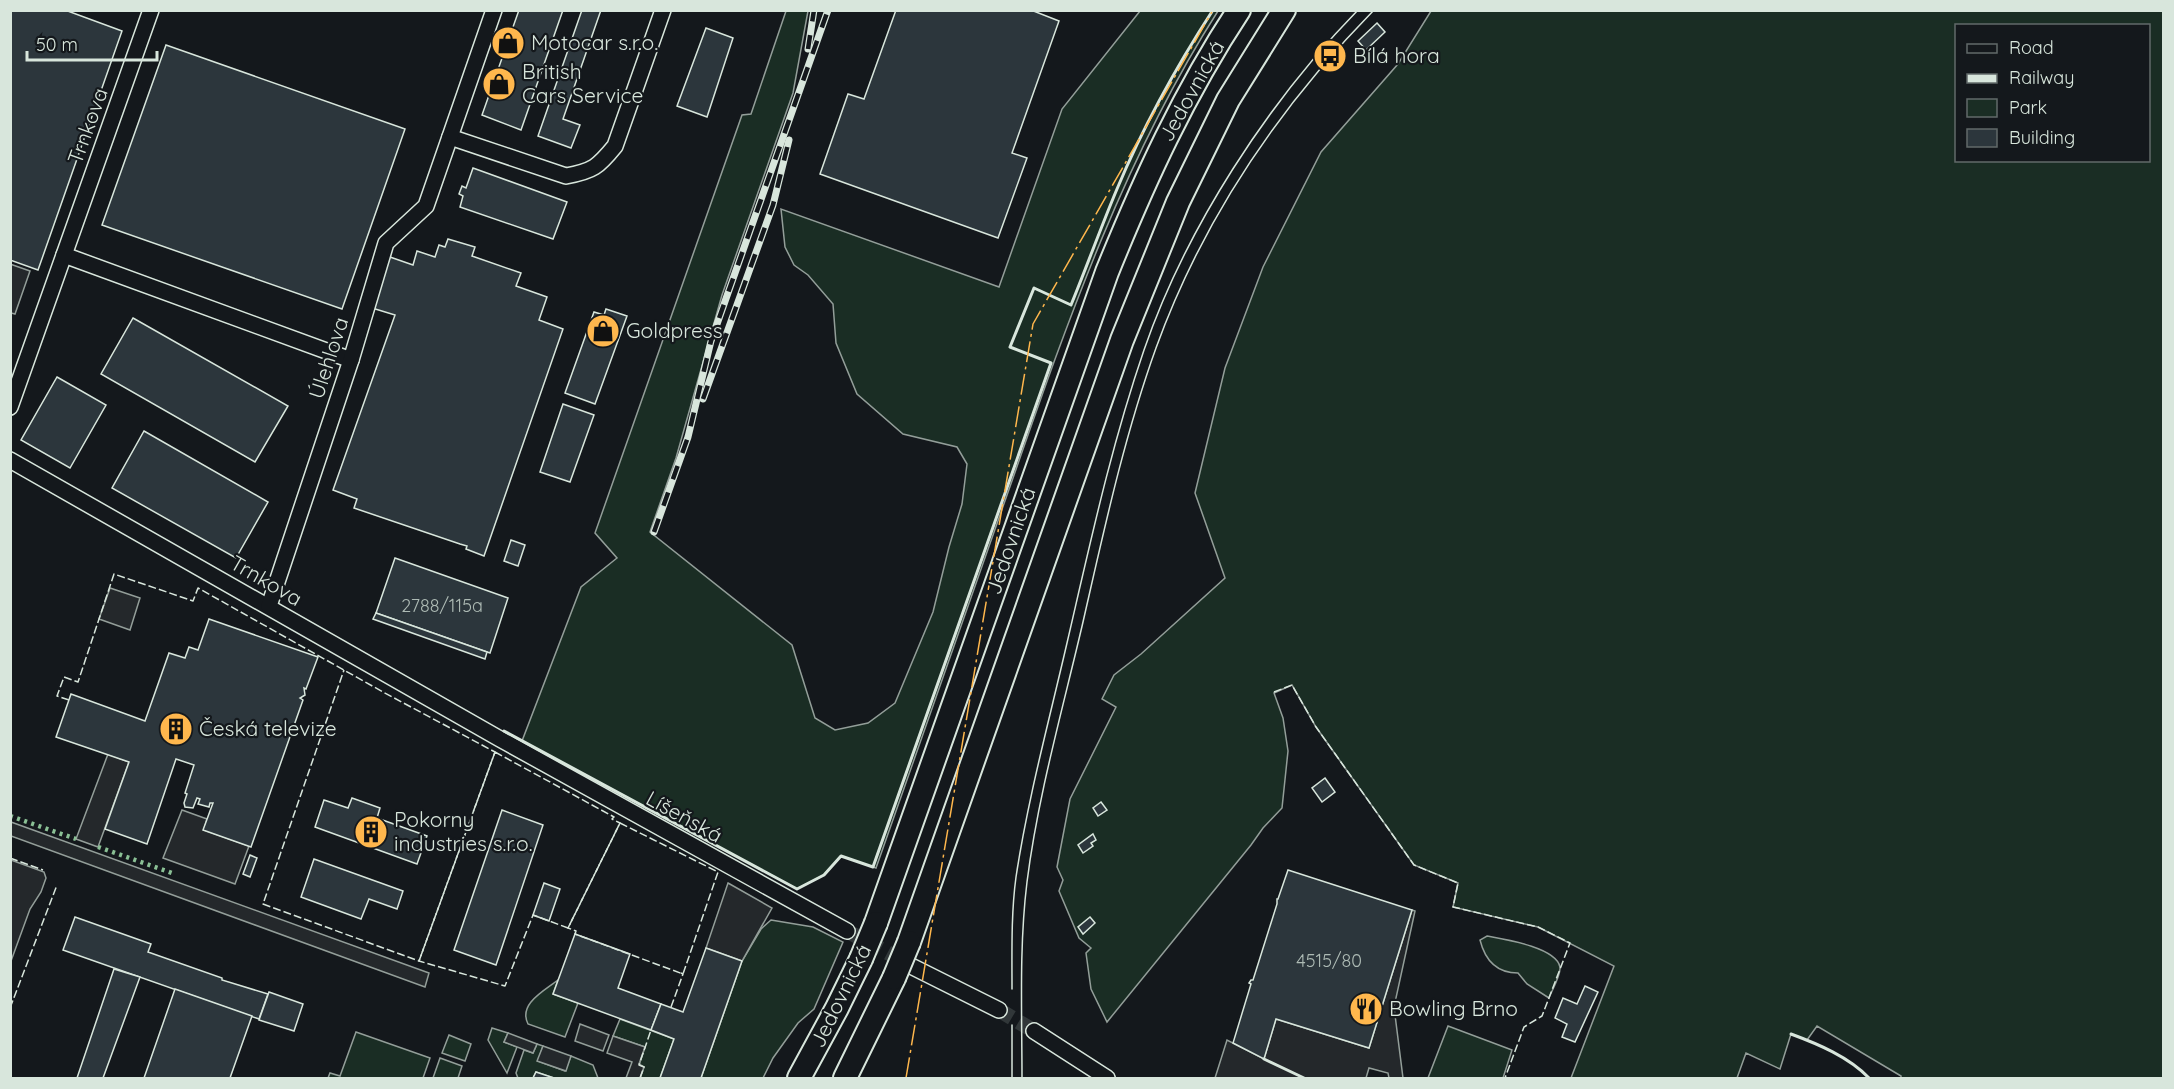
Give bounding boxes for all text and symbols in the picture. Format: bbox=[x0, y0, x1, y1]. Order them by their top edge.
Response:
scale bar bbox=[27, 24, 158, 62]
legend bbox=[1955, 24, 2150, 162]
shop icon: Motocar s.r.o. bbox=[490, 25, 526, 61]
place label: Motocar s.r.o. bbox=[531, 29, 658, 55]
text: 50 m bbox=[36, 33, 78, 56]
street label: Jedovnická bbox=[1153, 35, 1230, 146]
text: Road bbox=[2009, 36, 2054, 59]
bus stop icon: Bílá hora bbox=[1312, 38, 1348, 74]
place label: Bílá hora bbox=[1353, 42, 1440, 68]
place label: British Cars Service bbox=[522, 58, 643, 108]
shop icon: British Cars Service bbox=[481, 66, 517, 102]
text: Railway bbox=[2009, 66, 2075, 89]
street label: Trnkova bbox=[61, 84, 113, 167]
text: Park bbox=[2009, 96, 2047, 119]
text: Building bbox=[2009, 126, 2075, 149]
shop icon: Goldpress bbox=[585, 313, 621, 349]
street label: Úlehlova bbox=[303, 314, 353, 402]
place label: Goldpress bbox=[626, 317, 723, 343]
street label: Jedovnická bbox=[980, 484, 1041, 598]
street label: Trnkova bbox=[226, 549, 307, 611]
house number: 2788/115a bbox=[401, 594, 483, 617]
building icon: Česká televize bbox=[158, 711, 194, 747]
place label: Česká televize bbox=[199, 715, 337, 741]
street label: Líšeňská bbox=[642, 785, 727, 848]
place label: Pokorny industries s.r.o. bbox=[394, 806, 532, 856]
building icon: Pokorny industries s.r.o. bbox=[353, 814, 389, 850]
street label: Jedovnická bbox=[804, 940, 876, 1051]
house number: 4515/80 bbox=[1296, 949, 1362, 972]
restaurant icon: Bowling Brno bbox=[1348, 991, 1384, 1027]
place label: Bowling Brno bbox=[1389, 995, 1518, 1021]

